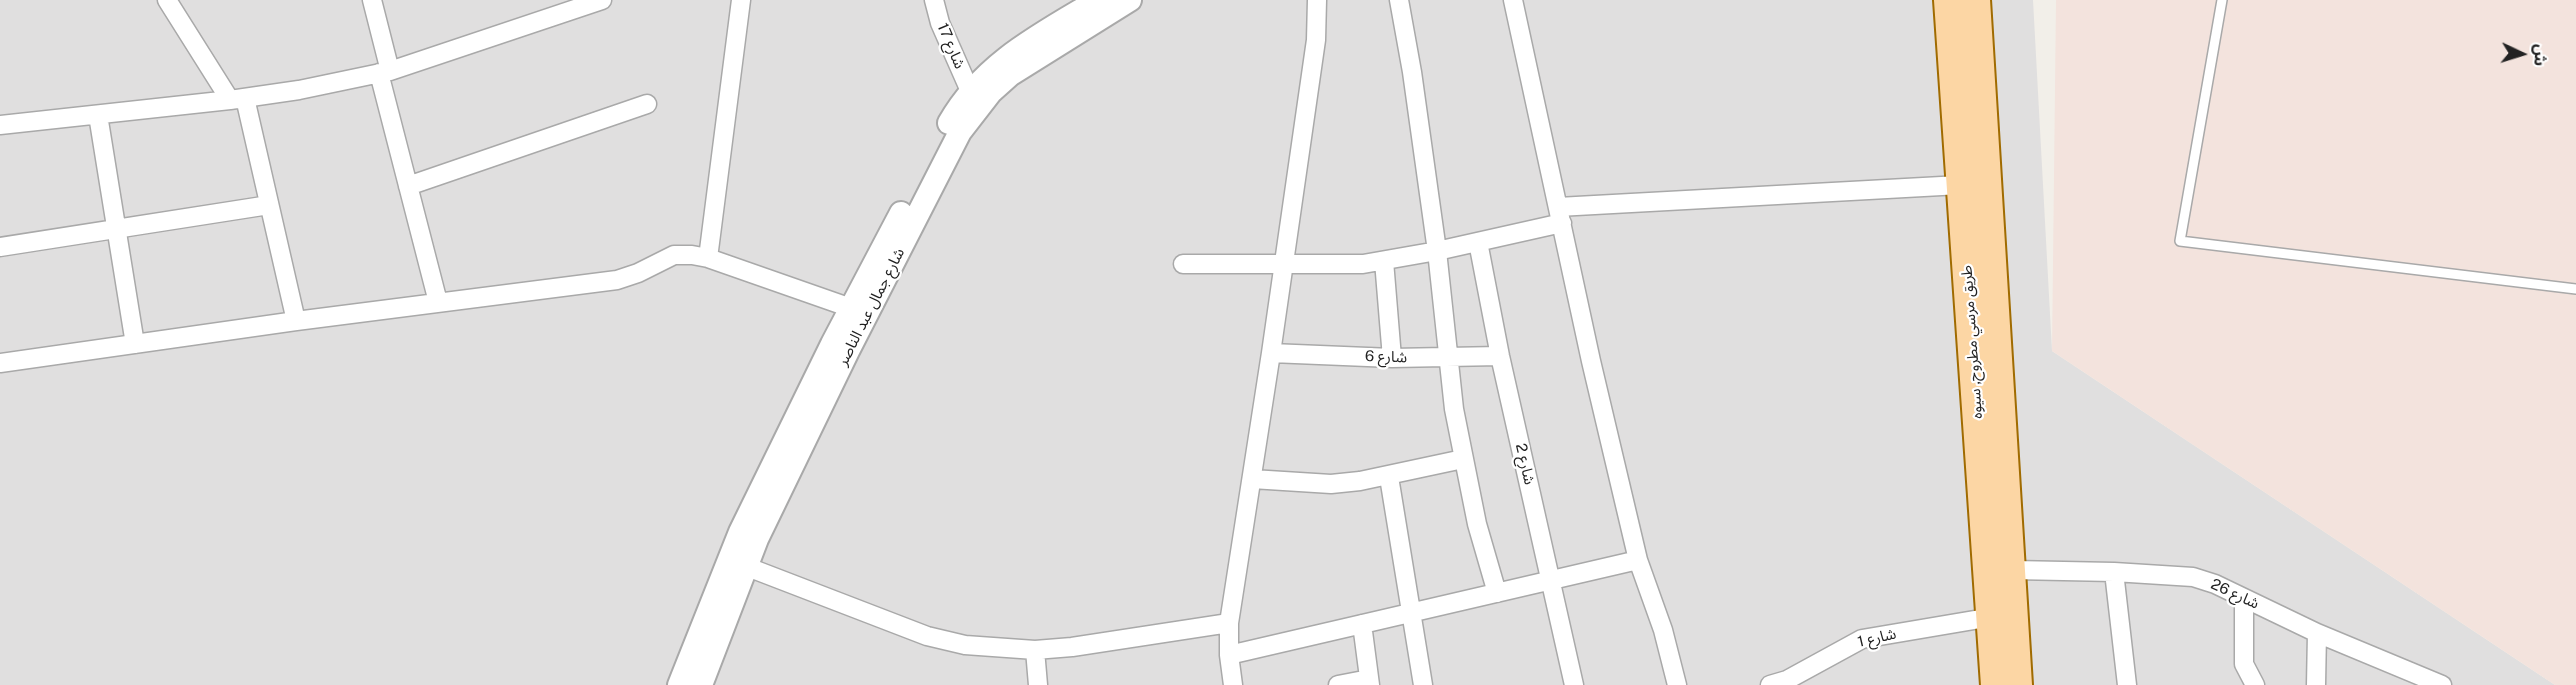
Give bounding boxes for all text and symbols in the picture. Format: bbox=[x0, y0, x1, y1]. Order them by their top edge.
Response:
street label: شارع 17 bbox=[933, 20, 969, 72]
north arrow bbox=[2492, 24, 2552, 84]
text: ش bbox=[2530, 44, 2551, 67]
street label: شارع جمال عبد الناصر bbox=[834, 245, 908, 369]
street label: طريق مرسي مطروح, سيوه bbox=[1958, 264, 1986, 420]
street label: شارع 6 bbox=[1365, 347, 1407, 367]
street label: شارع 2 bbox=[1512, 442, 1538, 486]
street label: شارع 26 bbox=[2208, 575, 2262, 613]
street label: شارع 1 bbox=[1856, 625, 1898, 651]

